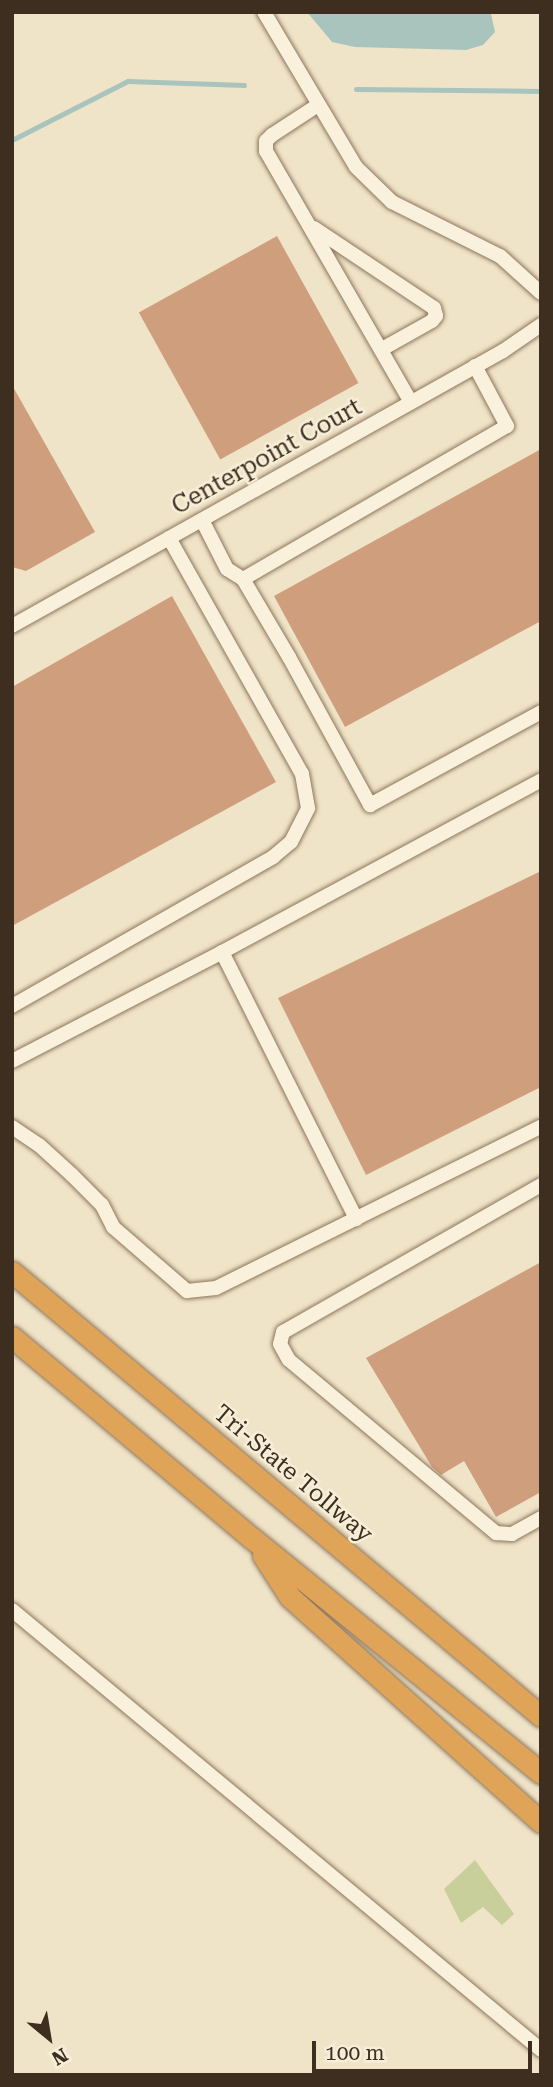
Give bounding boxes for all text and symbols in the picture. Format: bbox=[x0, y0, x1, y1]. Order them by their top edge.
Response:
street label: Centerpoint Court bbox=[167, 393, 367, 521]
street label: Tri-State Tollway bbox=[208, 1399, 378, 1549]
north arrow bbox=[14, 2003, 84, 2073]
scale bar bbox=[315, 2028, 536, 2072]
text: 100 m bbox=[325, 2041, 385, 2065]
text: N bbox=[48, 2043, 72, 2070]

